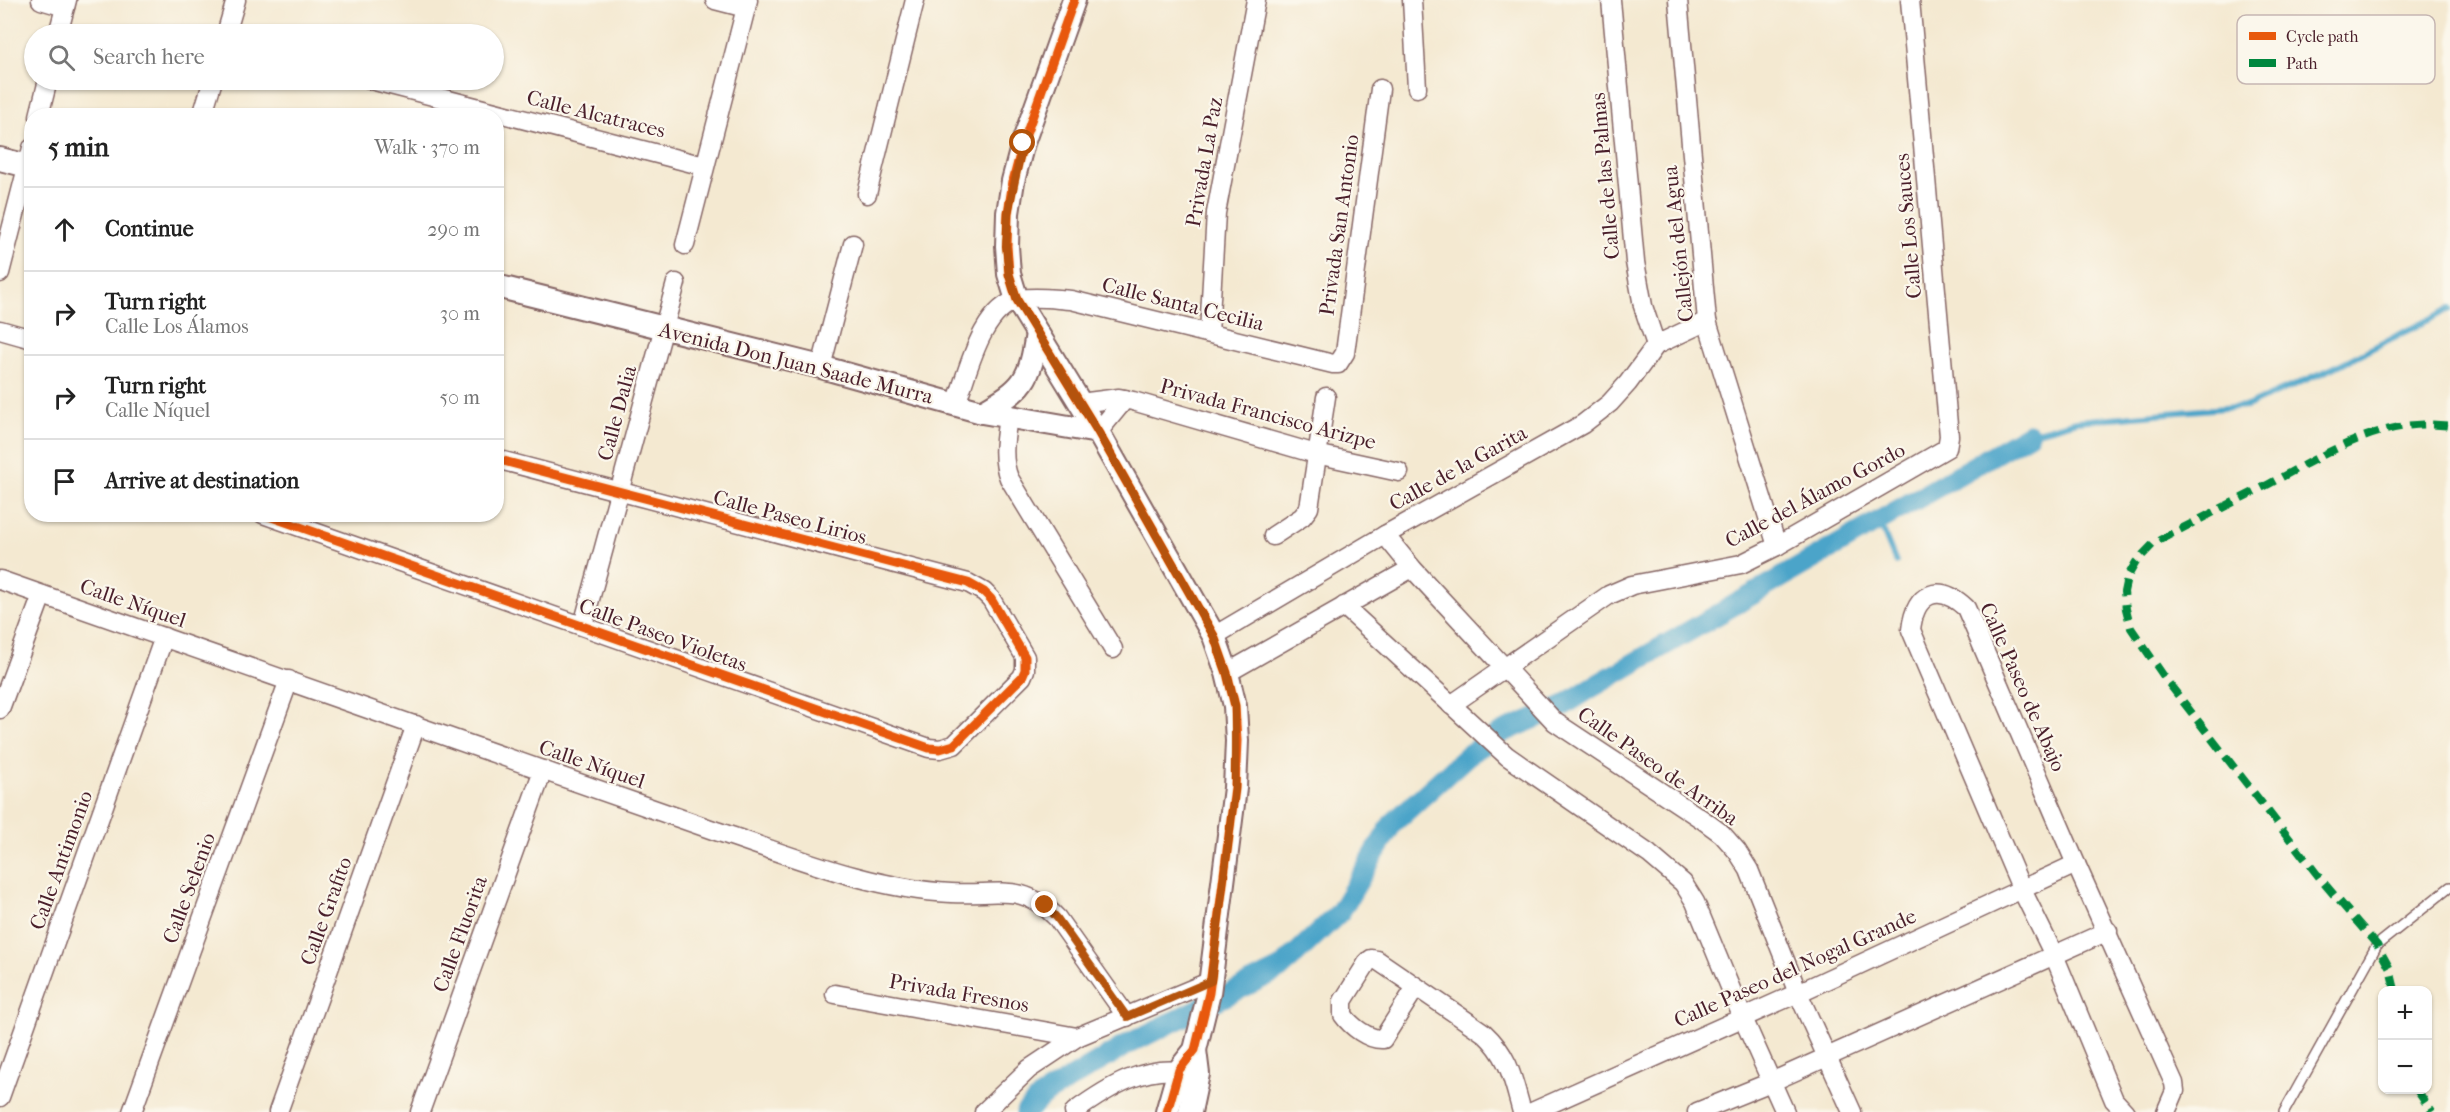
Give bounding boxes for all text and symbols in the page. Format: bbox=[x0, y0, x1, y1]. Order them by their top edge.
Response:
legend bbox=[2237, 15, 2435, 84]
search box bbox=[24, 24, 504, 90]
text: Cycle path bbox=[2286, 27, 2358, 46]
icon: search bbox=[45, 41, 78, 74]
text: Search here bbox=[93, 44, 205, 70]
text: Path bbox=[2286, 54, 2318, 73]
street label: Calle Alcatraces bbox=[524, 85, 668, 143]
street label: Calle de las Palmas bbox=[1586, 91, 1624, 260]
street label: Privada La Paz bbox=[1181, 95, 1227, 229]
route start bbox=[1009, 129, 1035, 155]
text: 5 min bbox=[48, 132, 109, 163]
street label: Privada San Antonio bbox=[1314, 133, 1364, 317]
text: Walk · 370 m bbox=[374, 136, 480, 159]
street label: Calle Los Sauces bbox=[1890, 152, 1926, 300]
street label: Callejón del Agua bbox=[1658, 164, 1698, 323]
icon: ahead bbox=[48, 213, 81, 246]
text: Continue bbox=[105, 216, 194, 242]
text: 290 m bbox=[427, 218, 480, 241]
street label: Calle Santa Cecilia bbox=[1099, 272, 1267, 336]
text: Turn right bbox=[105, 289, 206, 315]
icon: right bbox=[48, 297, 81, 330]
text: 30 m bbox=[440, 302, 480, 325]
text: Calle Los Álamos bbox=[105, 315, 249, 338]
street label: Avenida Don Juan Saade Murra bbox=[655, 317, 936, 409]
street label: Calle Dalia bbox=[593, 362, 641, 463]
text: Turn right bbox=[105, 373, 206, 399]
street label: Privada Francisco Arizpe bbox=[1157, 374, 1379, 454]
icon: right bbox=[48, 381, 81, 414]
text: 50 m bbox=[439, 386, 480, 409]
text: Calle Níquel bbox=[105, 399, 210, 422]
street label: Calle de la Garita bbox=[1385, 420, 1531, 516]
street label: Calle del Álamo Gordo bbox=[1721, 437, 1909, 553]
icon: arrive bbox=[48, 465, 81, 498]
text: Arrive at destination bbox=[105, 468, 299, 494]
street label: Calle Paseo Lirios bbox=[711, 485, 870, 549]
street label: Calle Níquel bbox=[77, 574, 189, 632]
street label: Calle Paseo Violetas bbox=[576, 593, 750, 677]
street label: Calle Paseo de Abajo bbox=[1975, 599, 2071, 775]
street label: Calle Paseo de Arriba bbox=[1573, 702, 1743, 831]
street label: Calle Níquel bbox=[536, 735, 648, 793]
street label: Calle Antimonio bbox=[25, 787, 97, 933]
street label: Calle Selenio bbox=[158, 829, 220, 947]
street label: Calle Grafito bbox=[295, 854, 357, 968]
street label: Calle Fluorita bbox=[428, 872, 492, 995]
route end bbox=[1031, 891, 1057, 917]
street label: Calle Paseo del Nogal Grande bbox=[1670, 904, 1920, 1032]
street label: Privada Fresnos bbox=[887, 969, 1031, 1017]
map controls bbox=[2378, 986, 2432, 1094]
button: + bbox=[2378, 986, 2432, 1040]
button: − bbox=[2378, 1040, 2432, 1094]

